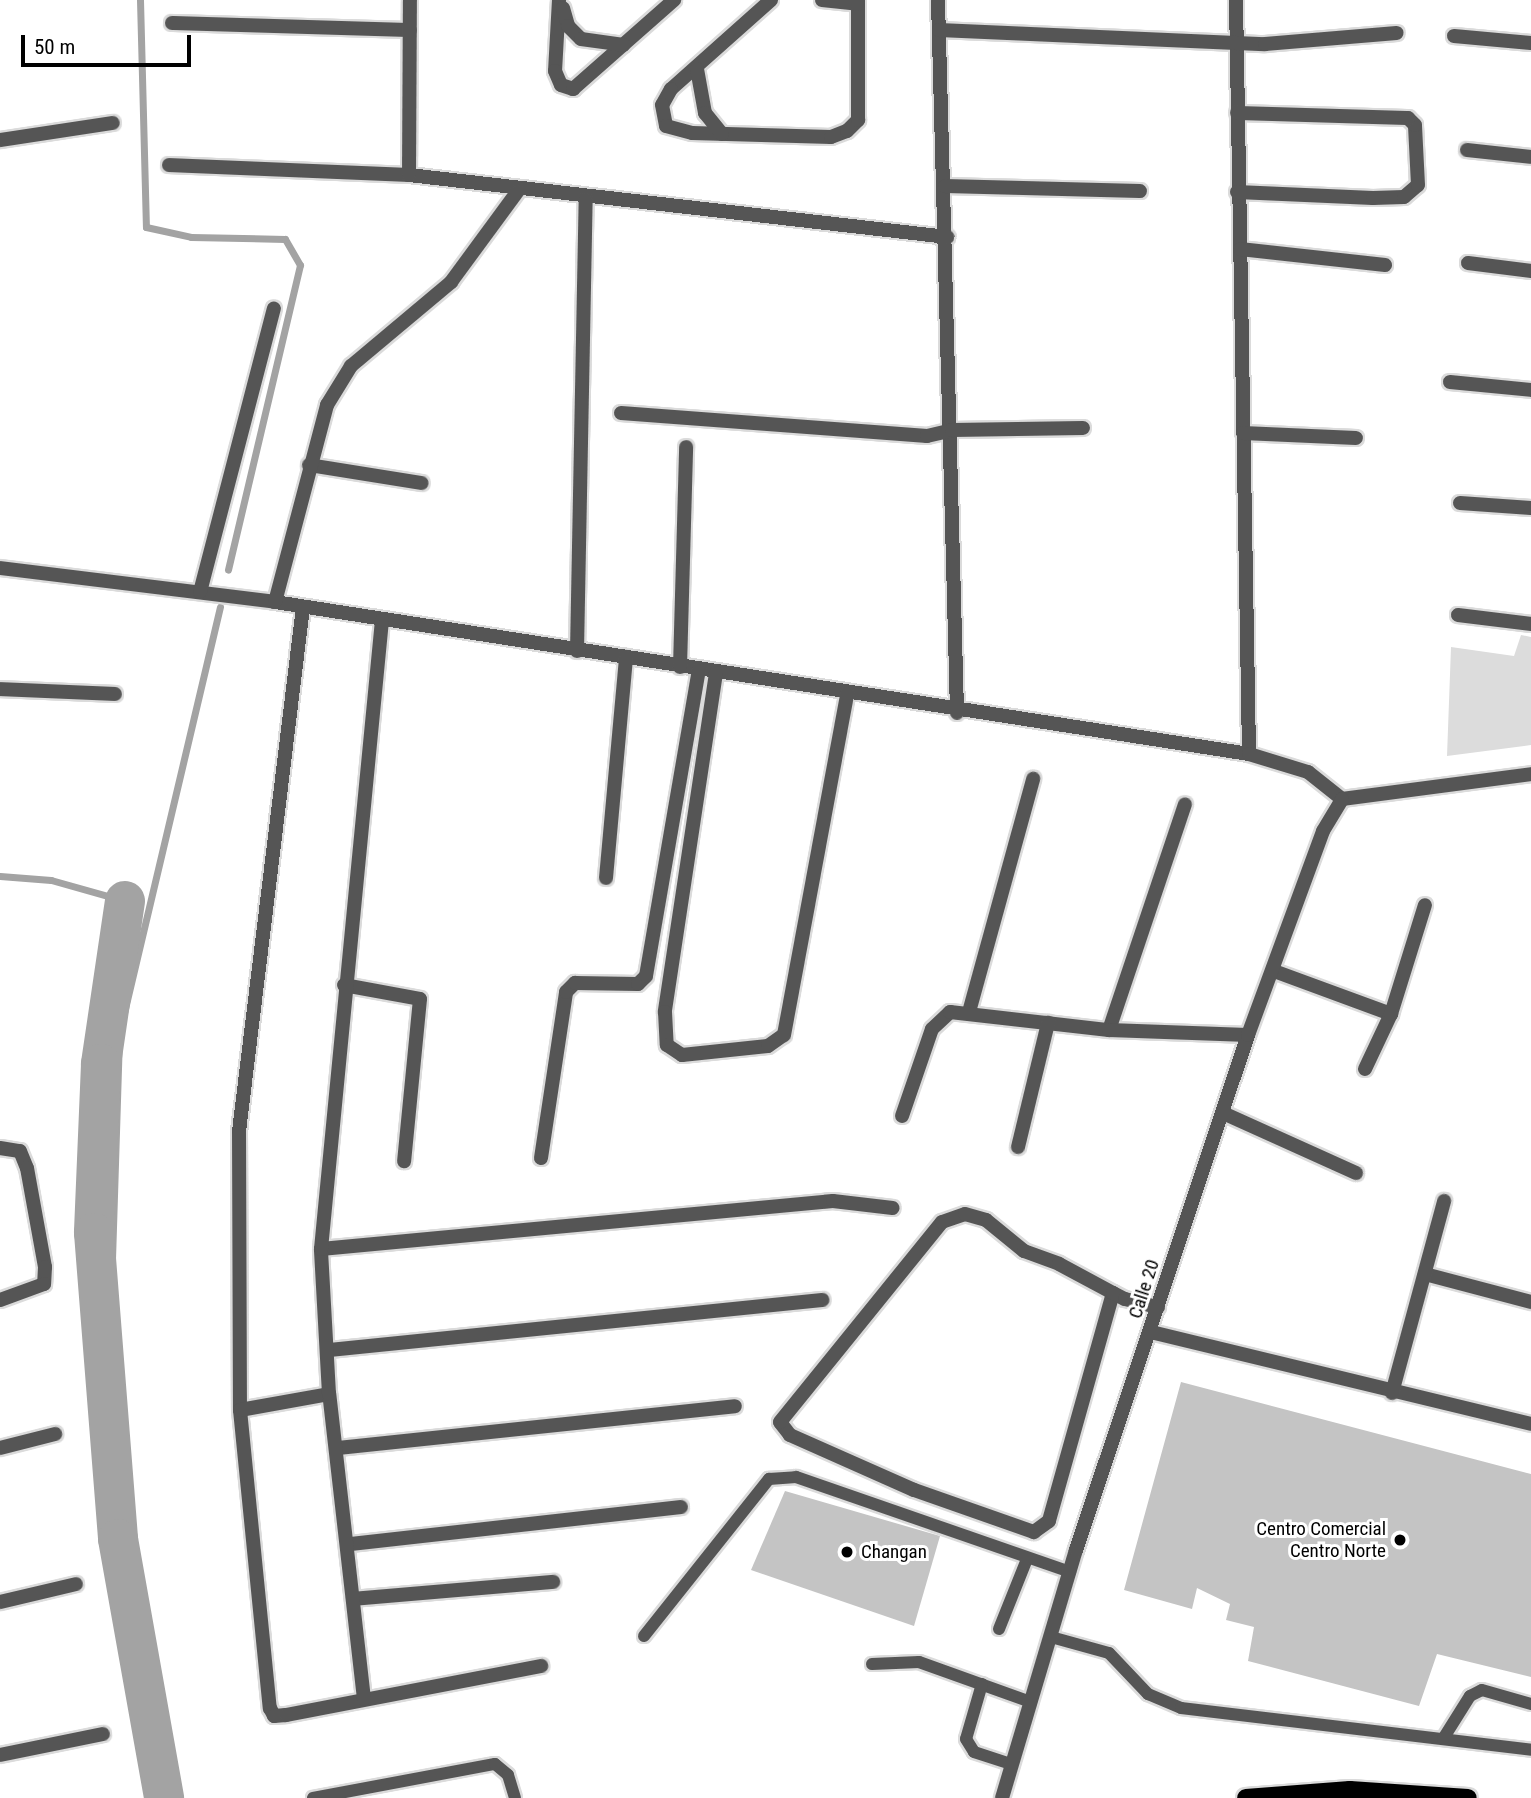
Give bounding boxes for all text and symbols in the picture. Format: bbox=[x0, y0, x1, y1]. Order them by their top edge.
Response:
scale bar bbox=[24, 21, 194, 65]
text: 50 m bbox=[34, 35, 75, 59]
street label: Calle 20 bbox=[1124, 1257, 1164, 1321]
place label: Centro Comercial Centro Norte bbox=[1256, 1518, 1386, 1562]
marker: Centro Comercial Centro Norte bbox=[1392, 1532, 1408, 1548]
place label: Changan bbox=[861, 1541, 927, 1563]
marker: Changan bbox=[839, 1544, 855, 1560]

